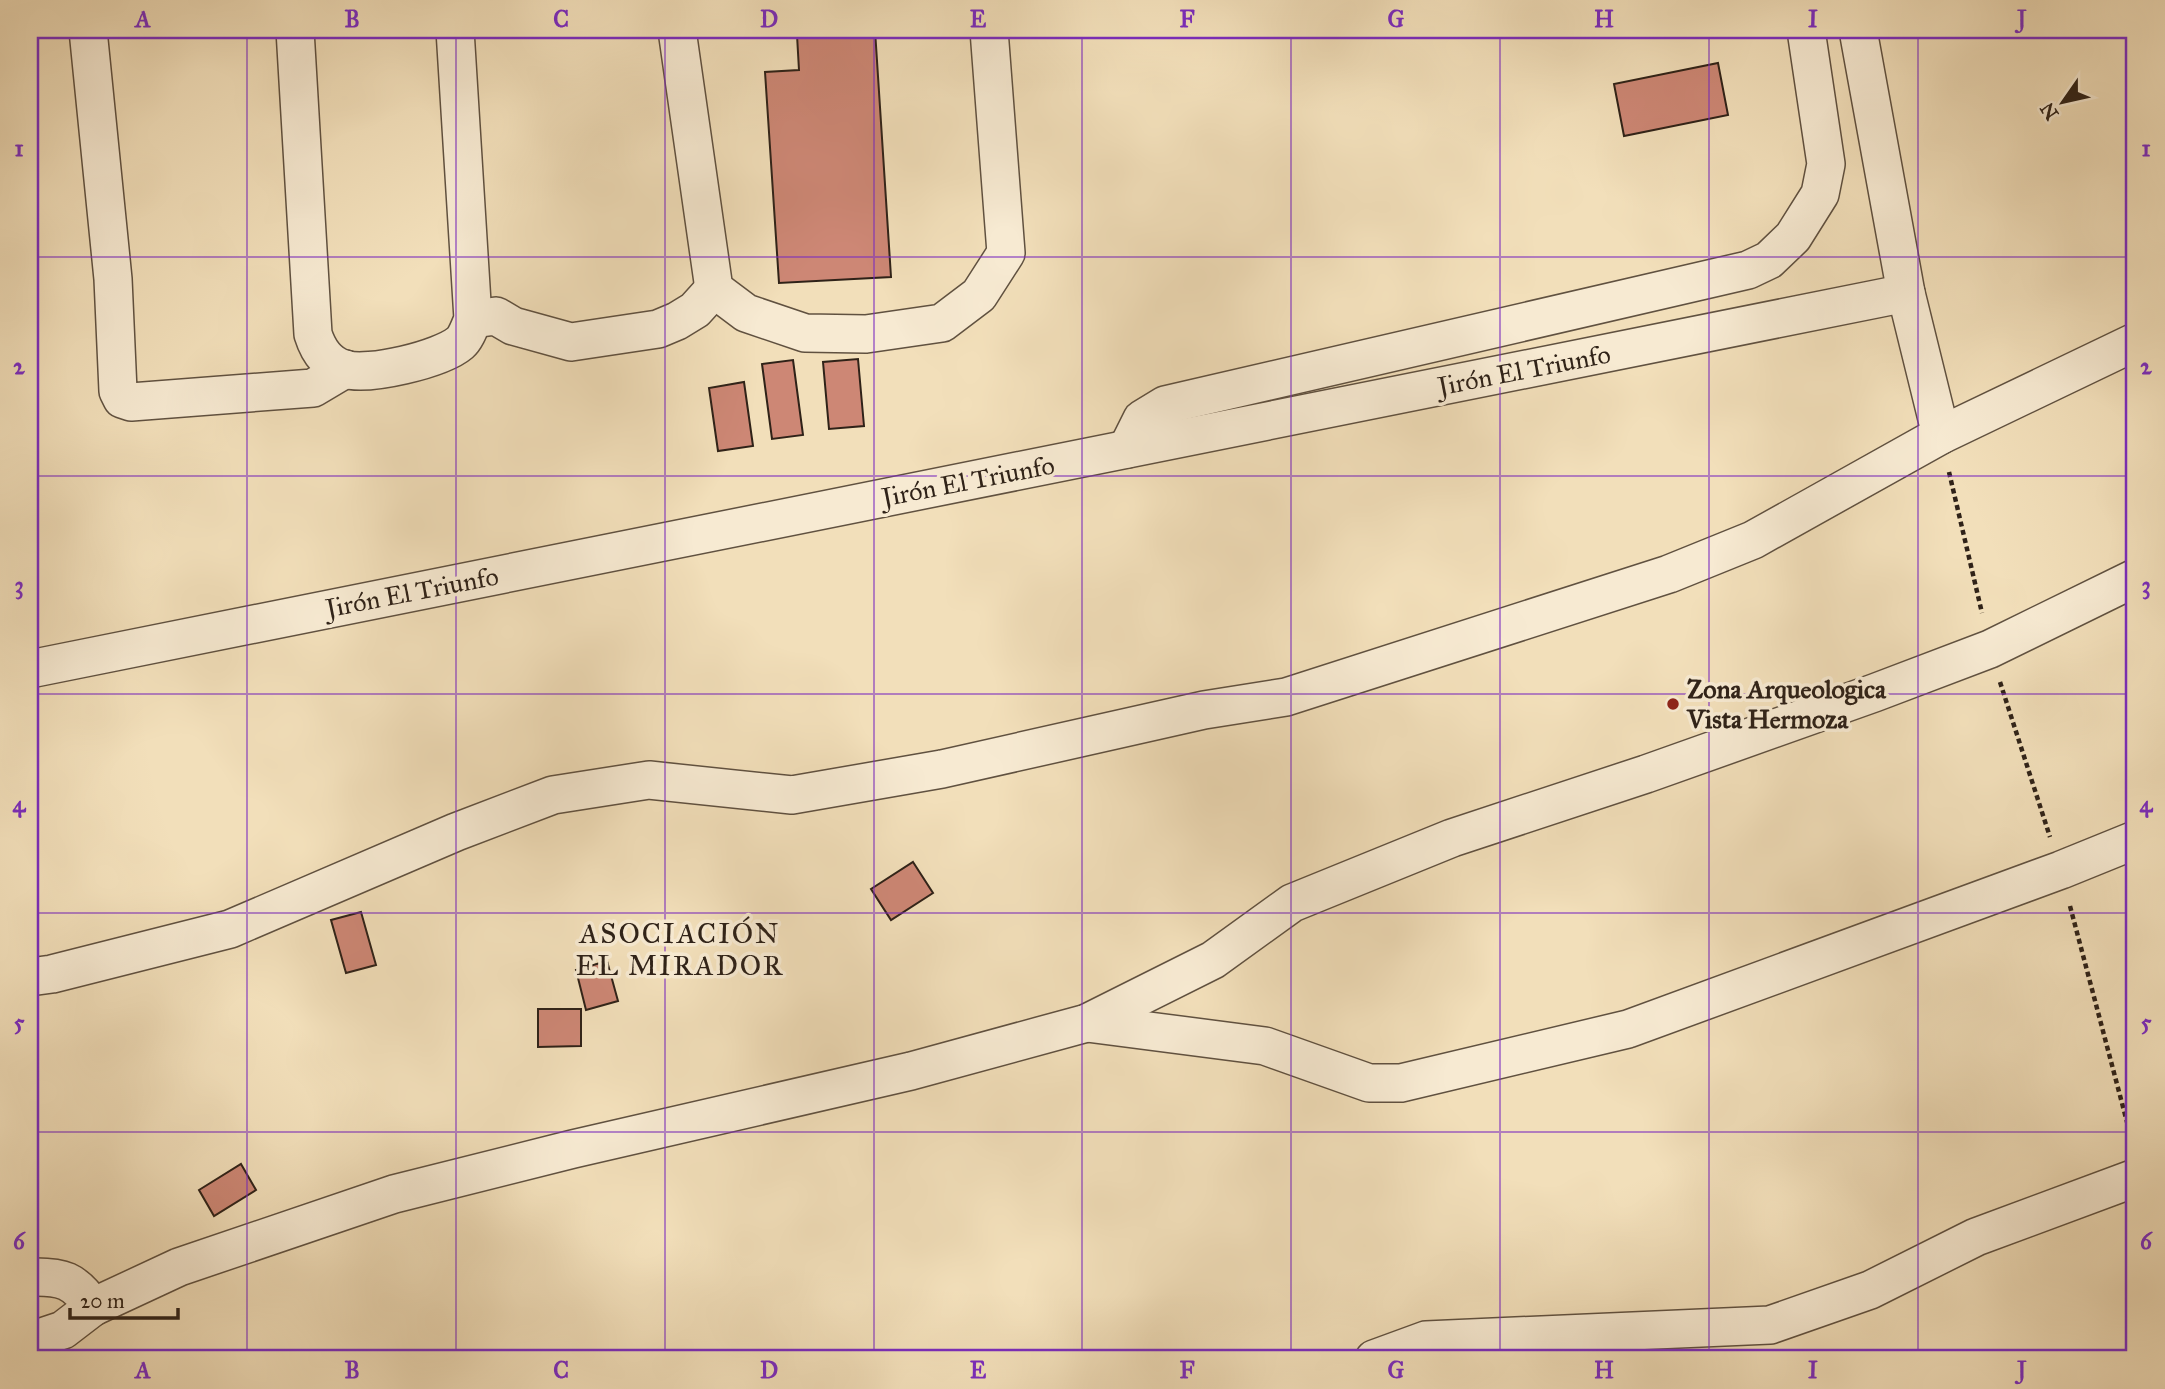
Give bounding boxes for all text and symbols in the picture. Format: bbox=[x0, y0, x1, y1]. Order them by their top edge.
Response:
text: A bbox=[133, 5, 151, 33]
text: B bbox=[344, 5, 360, 33]
text: C bbox=[553, 5, 569, 33]
text: D bbox=[760, 5, 778, 33]
text: E bbox=[970, 5, 987, 33]
text: F bbox=[1179, 5, 1195, 33]
text: G bbox=[1388, 5, 1405, 33]
text: H bbox=[1594, 5, 1614, 33]
text: I bbox=[1808, 5, 1818, 33]
text: J bbox=[2014, 5, 2027, 34]
north arrow bbox=[2028, 66, 2098, 136]
text: N bbox=[2035, 98, 2063, 124]
text: 1 bbox=[14, 134, 24, 162]
text: 1 bbox=[2141, 134, 2151, 162]
street label: Jirón El Triunfo bbox=[1432, 338, 1613, 403]
text: 2 bbox=[13, 352, 25, 380]
text: 2 bbox=[2140, 352, 2152, 380]
street label: Jirón El Triunfo bbox=[876, 449, 1057, 514]
street label: Jirón El Triunfo bbox=[320, 560, 501, 625]
text: 3 bbox=[14, 571, 24, 600]
text: 3 bbox=[2141, 571, 2151, 600]
place label: Zona Arqueologica Vista Hermoza bbox=[1686, 673, 1887, 735]
marker: Zona Arqueologica Vista Hermoza bbox=[1665, 696, 1681, 712]
text: 4 bbox=[13, 790, 27, 818]
text: 4 bbox=[2140, 790, 2154, 818]
district label: ASOCIACIÓN EL MIRADOR bbox=[575, 916, 785, 983]
text: 5 bbox=[14, 1008, 25, 1036]
text: 5 bbox=[2141, 1008, 2152, 1036]
text: 6 bbox=[13, 1227, 26, 1255]
text: 6 bbox=[2140, 1227, 2153, 1255]
scale bar bbox=[70, 1277, 178, 1321]
text: 20 m bbox=[80, 1288, 125, 1314]
text: A bbox=[133, 1356, 151, 1384]
text: B bbox=[344, 1356, 360, 1384]
text: C bbox=[553, 1356, 569, 1384]
text: D bbox=[760, 1356, 778, 1384]
text: E bbox=[970, 1356, 987, 1384]
text: F bbox=[1179, 1356, 1195, 1384]
text: G bbox=[1388, 1356, 1405, 1384]
text: H bbox=[1594, 1356, 1614, 1384]
text: I bbox=[1808, 1356, 1818, 1384]
text: J bbox=[2014, 1356, 2027, 1385]

